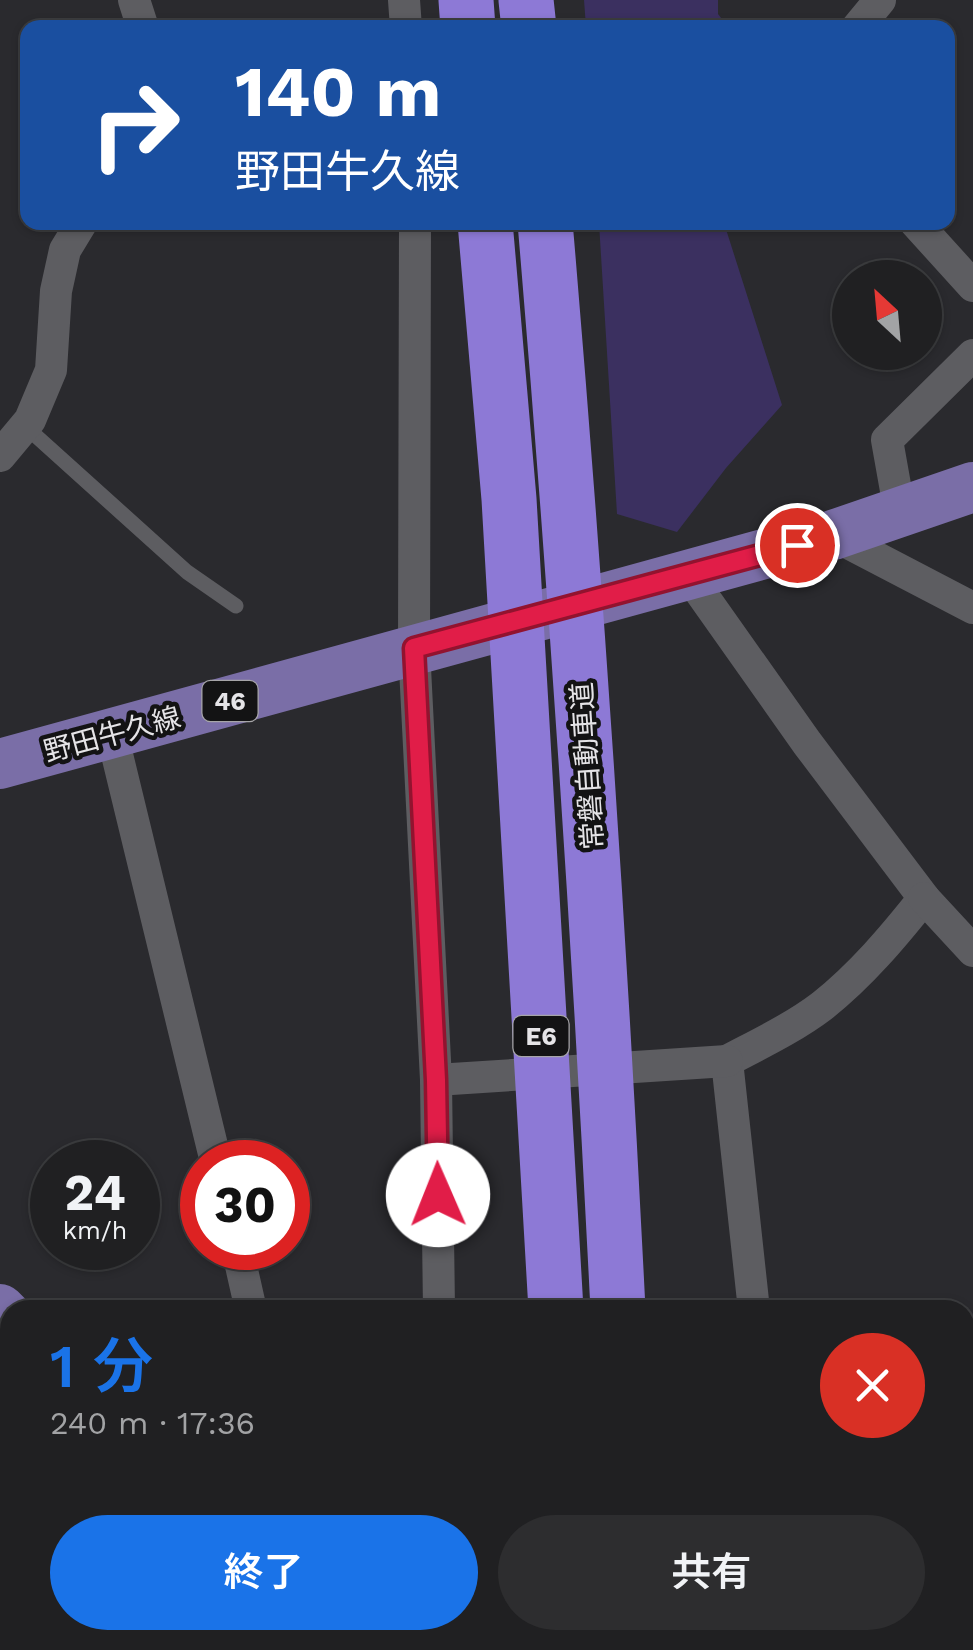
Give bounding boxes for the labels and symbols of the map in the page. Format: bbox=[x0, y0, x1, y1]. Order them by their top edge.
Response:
north arrow bbox=[832, 260, 942, 370]
pin bbox=[755, 503, 840, 588]
road number: 46 bbox=[202, 681, 258, 721]
street label: 常磐自動車道 bbox=[565, 681, 610, 851]
street label: 野田牛久線 bbox=[40, 700, 184, 769]
road number: E6 bbox=[514, 1016, 568, 1056]
speed limit sign: 30 bbox=[180, 1140, 310, 1270]
position arrow bbox=[386, 1143, 490, 1247]

